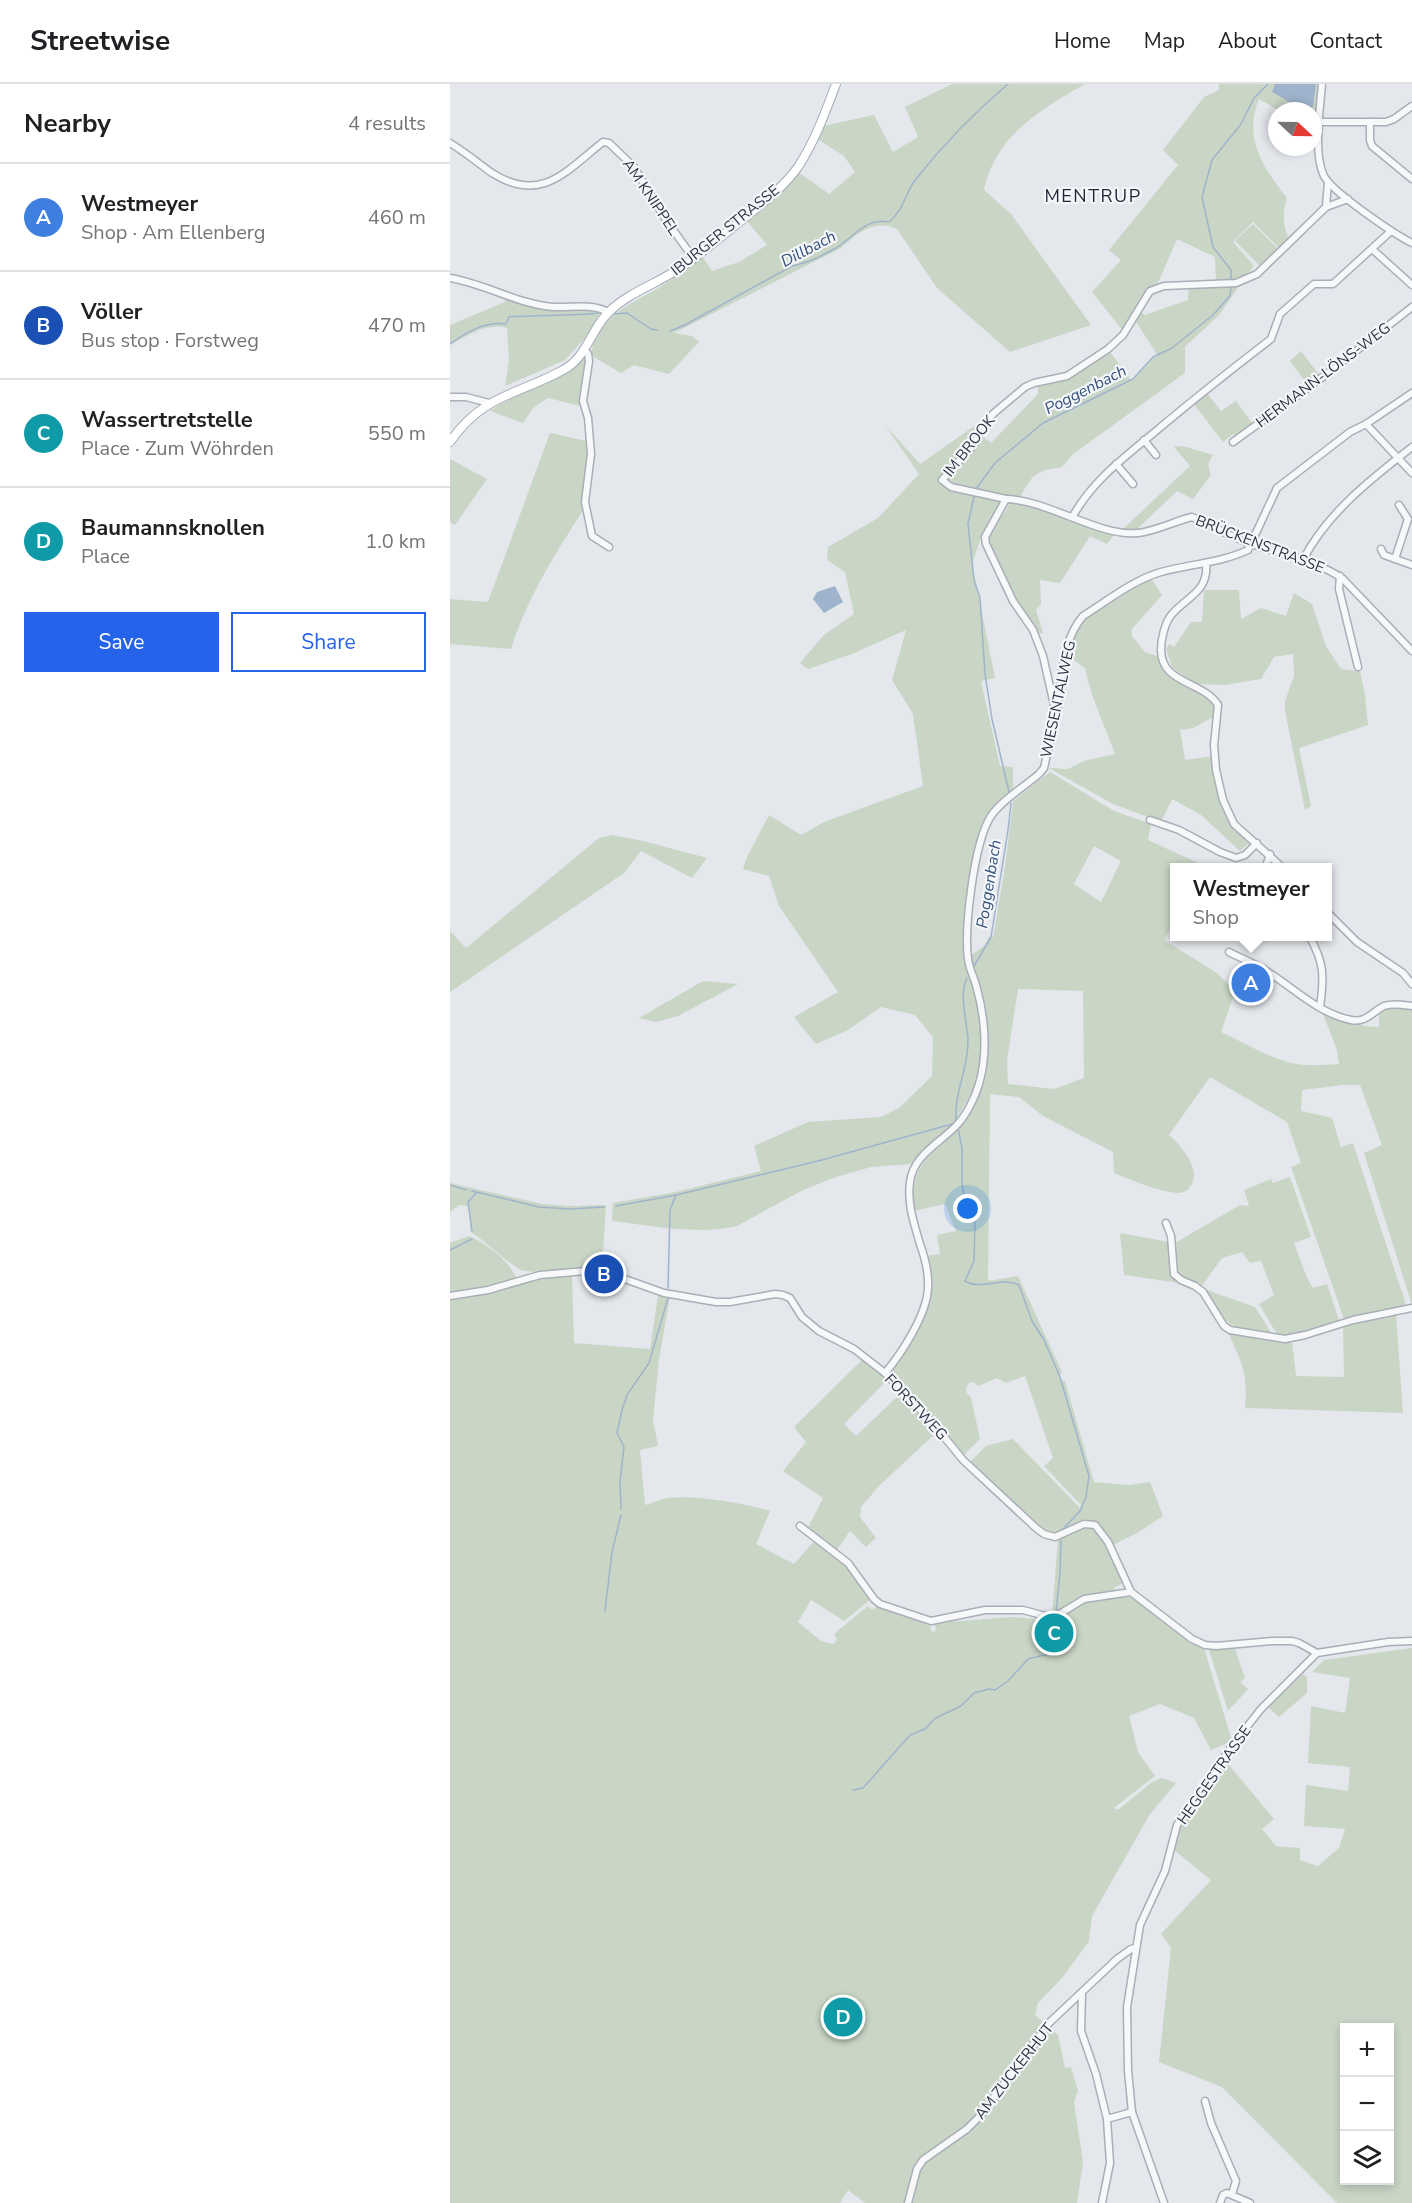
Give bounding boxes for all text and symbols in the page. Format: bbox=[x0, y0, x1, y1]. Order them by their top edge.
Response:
text: Streetwise bbox=[30, 22, 170, 60]
text: Home bbox=[1054, 27, 1111, 55]
text: Map bbox=[1144, 27, 1185, 55]
text: About bbox=[1218, 27, 1276, 55]
text: Contact bbox=[1309, 27, 1382, 55]
north arrow bbox=[1268, 102, 1322, 156]
text: Nearby bbox=[24, 106, 111, 141]
text: 4 results bbox=[348, 110, 426, 137]
street label: AM KNIPPEL bbox=[618, 155, 684, 239]
street label: IBURGER STRASSE bbox=[667, 180, 783, 280]
district label: MENTRUP bbox=[1044, 184, 1142, 208]
text: Westmeyer bbox=[81, 189, 198, 219]
text: A bbox=[36, 204, 51, 231]
text: 460 m bbox=[368, 204, 426, 231]
text: Shop · Am Ellenberg bbox=[81, 219, 266, 246]
water label: Dillbach bbox=[777, 225, 840, 273]
text: Völler bbox=[81, 297, 142, 327]
text: B bbox=[37, 312, 50, 339]
text: 470 m bbox=[368, 312, 426, 339]
street label: HERMANN-LÖNS-WEG bbox=[1252, 318, 1394, 432]
text: Bus stop · Forstweg bbox=[81, 327, 259, 354]
water label: Poggenbach bbox=[1041, 360, 1130, 420]
text: Wassertretstelle bbox=[81, 405, 253, 435]
street label: IM BROOK bbox=[939, 411, 1000, 481]
text: C bbox=[37, 420, 50, 447]
text: 550 m bbox=[368, 420, 426, 447]
text: Place · Zum Wöhrden bbox=[81, 435, 274, 462]
street label: BRÜCKENSTRASSE bbox=[1193, 510, 1327, 578]
text: Baumannsknollen bbox=[81, 513, 265, 543]
text: D bbox=[36, 528, 51, 555]
text: 1.0 km bbox=[365, 528, 426, 555]
text: Place bbox=[81, 543, 130, 570]
button: Save bbox=[24, 612, 219, 672]
button: Share bbox=[231, 612, 426, 672]
street label: WIESENTALWEG bbox=[1036, 638, 1080, 760]
water label: Poggenbach bbox=[971, 838, 1007, 930]
popup bbox=[1170, 863, 1332, 941]
text: Westmeyer bbox=[1192, 874, 1310, 904]
text: Shop bbox=[1192, 904, 1239, 931]
pin: A bbox=[1232, 960, 1270, 1006]
your location bbox=[953, 1194, 982, 1223]
pin: B bbox=[584, 1252, 624, 1296]
street label: FORSTWEG bbox=[880, 1370, 952, 1444]
pin: C bbox=[1034, 1610, 1074, 1656]
street label: HEGGESTRASSE bbox=[1172, 1722, 1256, 1828]
pin: D bbox=[824, 1994, 862, 2040]
street label: AM ZUCKERHUT bbox=[970, 2019, 1058, 2123]
map controls bbox=[1340, 2023, 1394, 2185]
button: + bbox=[1340, 2023, 1394, 2077]
button: − bbox=[1340, 2077, 1394, 2131]
button: layers bbox=[1340, 2131, 1394, 2185]

